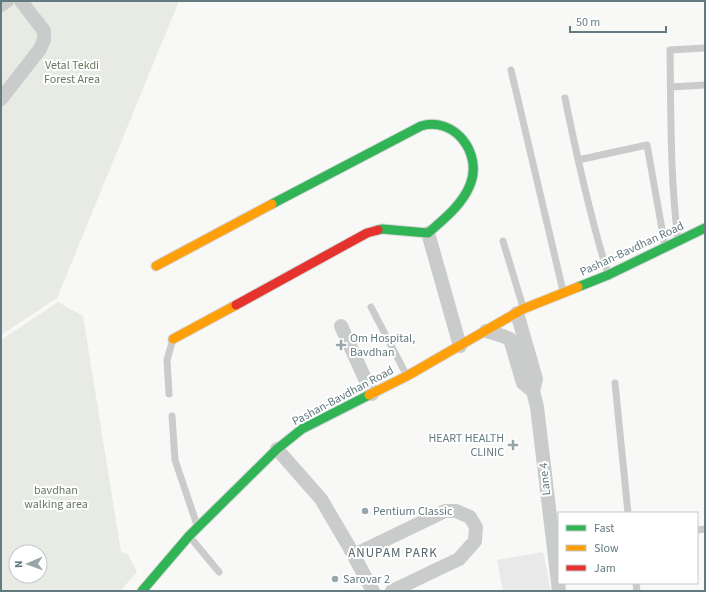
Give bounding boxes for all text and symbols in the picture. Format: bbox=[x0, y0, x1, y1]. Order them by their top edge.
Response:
scale bar bbox=[570, 8, 666, 34]
text: 50 m bbox=[576, 14, 600, 31]
park label: Vetal Tekdi Forest Area bbox=[44, 57, 100, 88]
street label: Pashan-Bavdhan Road bbox=[577, 217, 687, 281]
place label: Om Hospital, Bavdhan bbox=[350, 330, 415, 361]
marker: Om Hospital, Bavdhan bbox=[335, 339, 347, 351]
street label: Pashan-Bavdhan Road bbox=[289, 362, 397, 430]
place label: HEART HEALTH CLINIC bbox=[429, 430, 504, 461]
marker: HEART HEALTH CLINIC bbox=[507, 439, 519, 451]
street label: Lane 4 bbox=[535, 462, 555, 496]
park label: bavdhan walking area bbox=[24, 482, 88, 513]
place label: Pentium Classic bbox=[373, 503, 453, 520]
marker: Pentium Classic bbox=[360, 506, 370, 516]
legend bbox=[558, 512, 698, 584]
text: Fast bbox=[594, 520, 614, 537]
text: Slow bbox=[594, 540, 619, 557]
north arrow bbox=[8, 544, 48, 584]
district label: ANUPAM PARK bbox=[348, 544, 438, 562]
text: N bbox=[11, 560, 26, 568]
text: Jam bbox=[594, 560, 616, 577]
place label: Sarovar 2 bbox=[343, 571, 390, 588]
marker: Sarovar 2 bbox=[330, 574, 340, 584]

